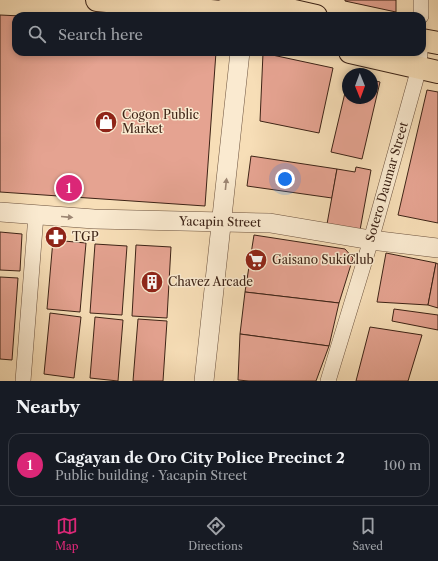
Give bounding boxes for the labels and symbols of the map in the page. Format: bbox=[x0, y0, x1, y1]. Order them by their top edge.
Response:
north arrow bbox=[342, 68, 378, 104]
place label: Cogon Public Market bbox=[122, 107, 199, 136]
shop icon: Cogon Public Market bbox=[93, 109, 119, 135]
street label: Sotero Daumar Street bbox=[362, 120, 411, 243]
your location bbox=[275, 169, 295, 189]
pin: 1 bbox=[56, 173, 82, 203]
one-way arrow bbox=[222, 178, 229, 190]
street label: Yacapin Street bbox=[178, 213, 262, 230]
one-way arrow bbox=[61, 214, 73, 221]
pharmacy icon: TGP bbox=[43, 224, 69, 250]
place label: TGP bbox=[72, 229, 99, 244]
supermarket icon: Gaisano SukiClub bbox=[243, 247, 269, 273]
place label: Gaisano SukiClub bbox=[272, 252, 374, 267]
building icon: Chavez Arcade bbox=[139, 269, 165, 295]
place label: Chavez Arcade bbox=[168, 274, 253, 289]

